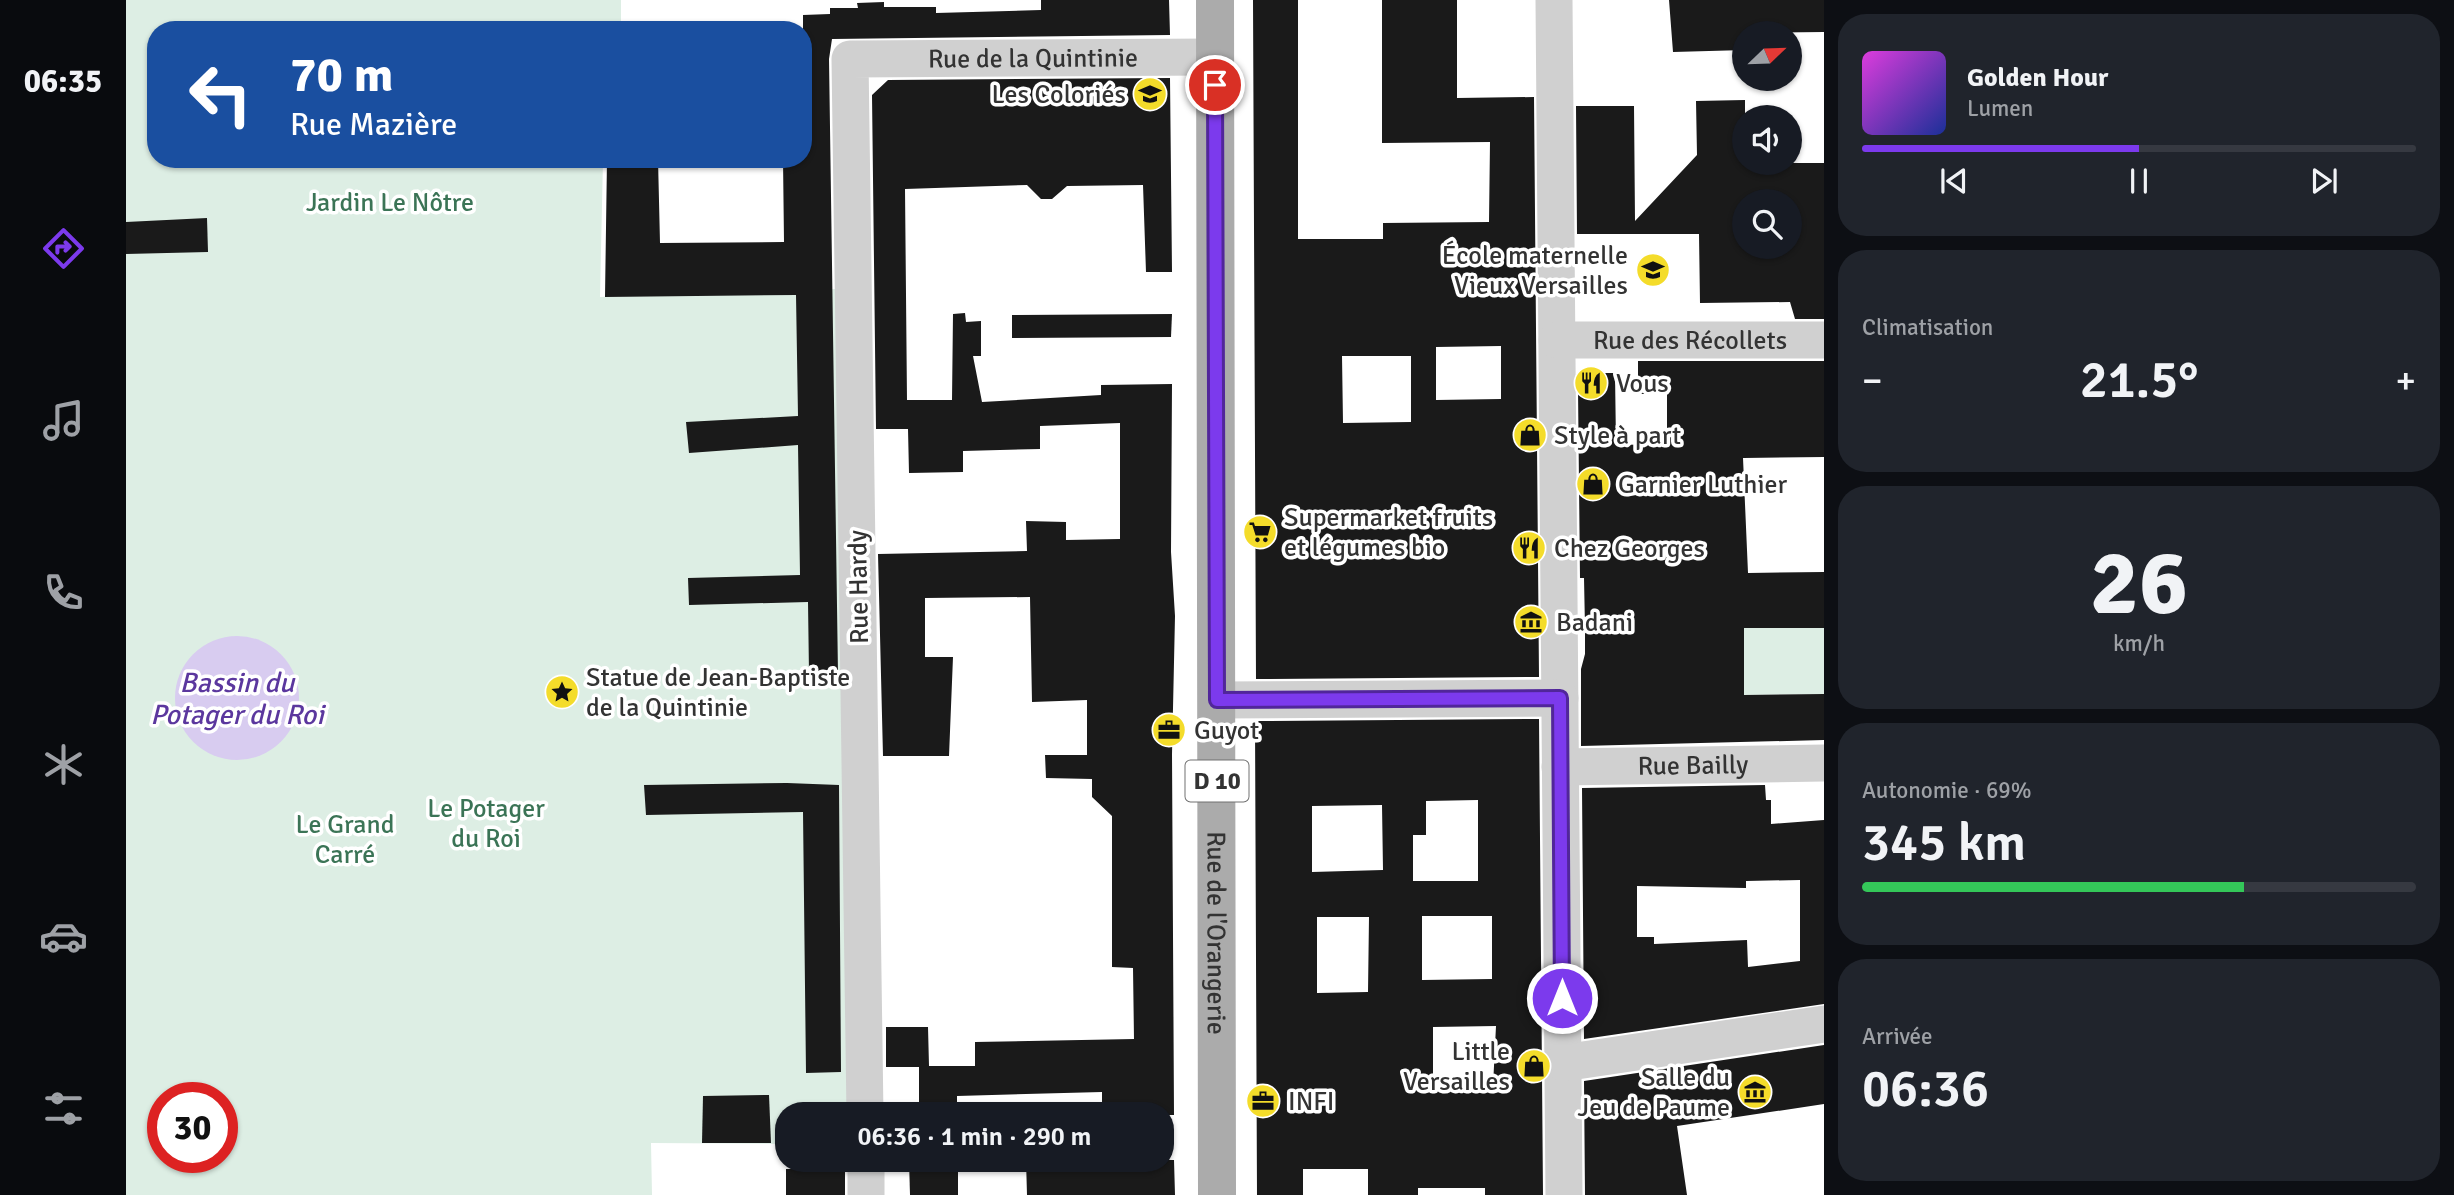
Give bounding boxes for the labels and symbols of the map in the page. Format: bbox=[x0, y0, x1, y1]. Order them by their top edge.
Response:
north arrow bbox=[1732, 21, 1802, 91]
street label: Rue de la Quintinie bbox=[928, 42, 1138, 76]
pin bbox=[1185, 55, 1245, 115]
school or university icon: Les Coloriés bbox=[1131, 75, 1169, 113]
place label: Les Coloriés bbox=[992, 79, 1126, 111]
park label: Jardin Le Nôtre bbox=[306, 187, 474, 219]
place label: École maternelle Vieux Versailles bbox=[1442, 240, 1628, 302]
school or university icon: École maternelle Vieux Versailles bbox=[1634, 251, 1672, 289]
street label: Rue des Récollets bbox=[1593, 325, 1787, 357]
restaurant icon: Vous bbox=[1572, 364, 1610, 402]
place label: Vous bbox=[1616, 368, 1669, 400]
shop icon: Style à part bbox=[1511, 416, 1549, 454]
place label: Style à part bbox=[1554, 420, 1681, 452]
shop icon: Garnier Luthier bbox=[1574, 465, 1612, 503]
place label: Garnier Luthier bbox=[1618, 469, 1787, 501]
place label: Supermarket fruits et légumes bio bbox=[1284, 502, 1493, 564]
supermarket icon: Supermarket fruits et légumes bio bbox=[1241, 513, 1279, 551]
restaurant icon: Chez Georges bbox=[1510, 529, 1548, 567]
street label: Rue Hardy bbox=[842, 530, 876, 644]
place label: Chez Georges bbox=[1554, 533, 1705, 565]
museum icon: Badani bbox=[1512, 603, 1550, 641]
place label: Badani bbox=[1556, 607, 1633, 639]
place label: Statue de Jean-Baptiste de la Quintinie bbox=[586, 662, 850, 724]
water label: Bassin du Potager du Roi bbox=[150, 666, 326, 732]
place icon: Statue de Jean-Baptiste de la Quintinie bbox=[543, 673, 581, 711]
office icon: Guyot bbox=[1150, 711, 1188, 749]
place label: Guyot bbox=[1194, 715, 1259, 747]
street label: Rue Bailly bbox=[1637, 749, 1749, 783]
road number: D 10 bbox=[1186, 760, 1248, 802]
park label: Le Potager du Roi bbox=[427, 793, 545, 855]
park label: Le Grand Carré bbox=[296, 809, 394, 871]
street label: Rue de l'Orangerie bbox=[1199, 831, 1232, 1035]
position arrow bbox=[1525, 961, 1599, 1035]
place label: Little Versailles bbox=[1403, 1036, 1510, 1098]
shop icon: Little Versailles bbox=[1515, 1047, 1553, 1085]
place label: Salle du Jeu de Paume bbox=[1578, 1062, 1730, 1124]
museum icon: Salle du Jeu de Paume bbox=[1736, 1073, 1774, 1111]
speed limit sign: 30 bbox=[147, 1082, 238, 1173]
office icon: INFI bbox=[1244, 1082, 1282, 1120]
place label: INFI bbox=[1288, 1086, 1335, 1118]

